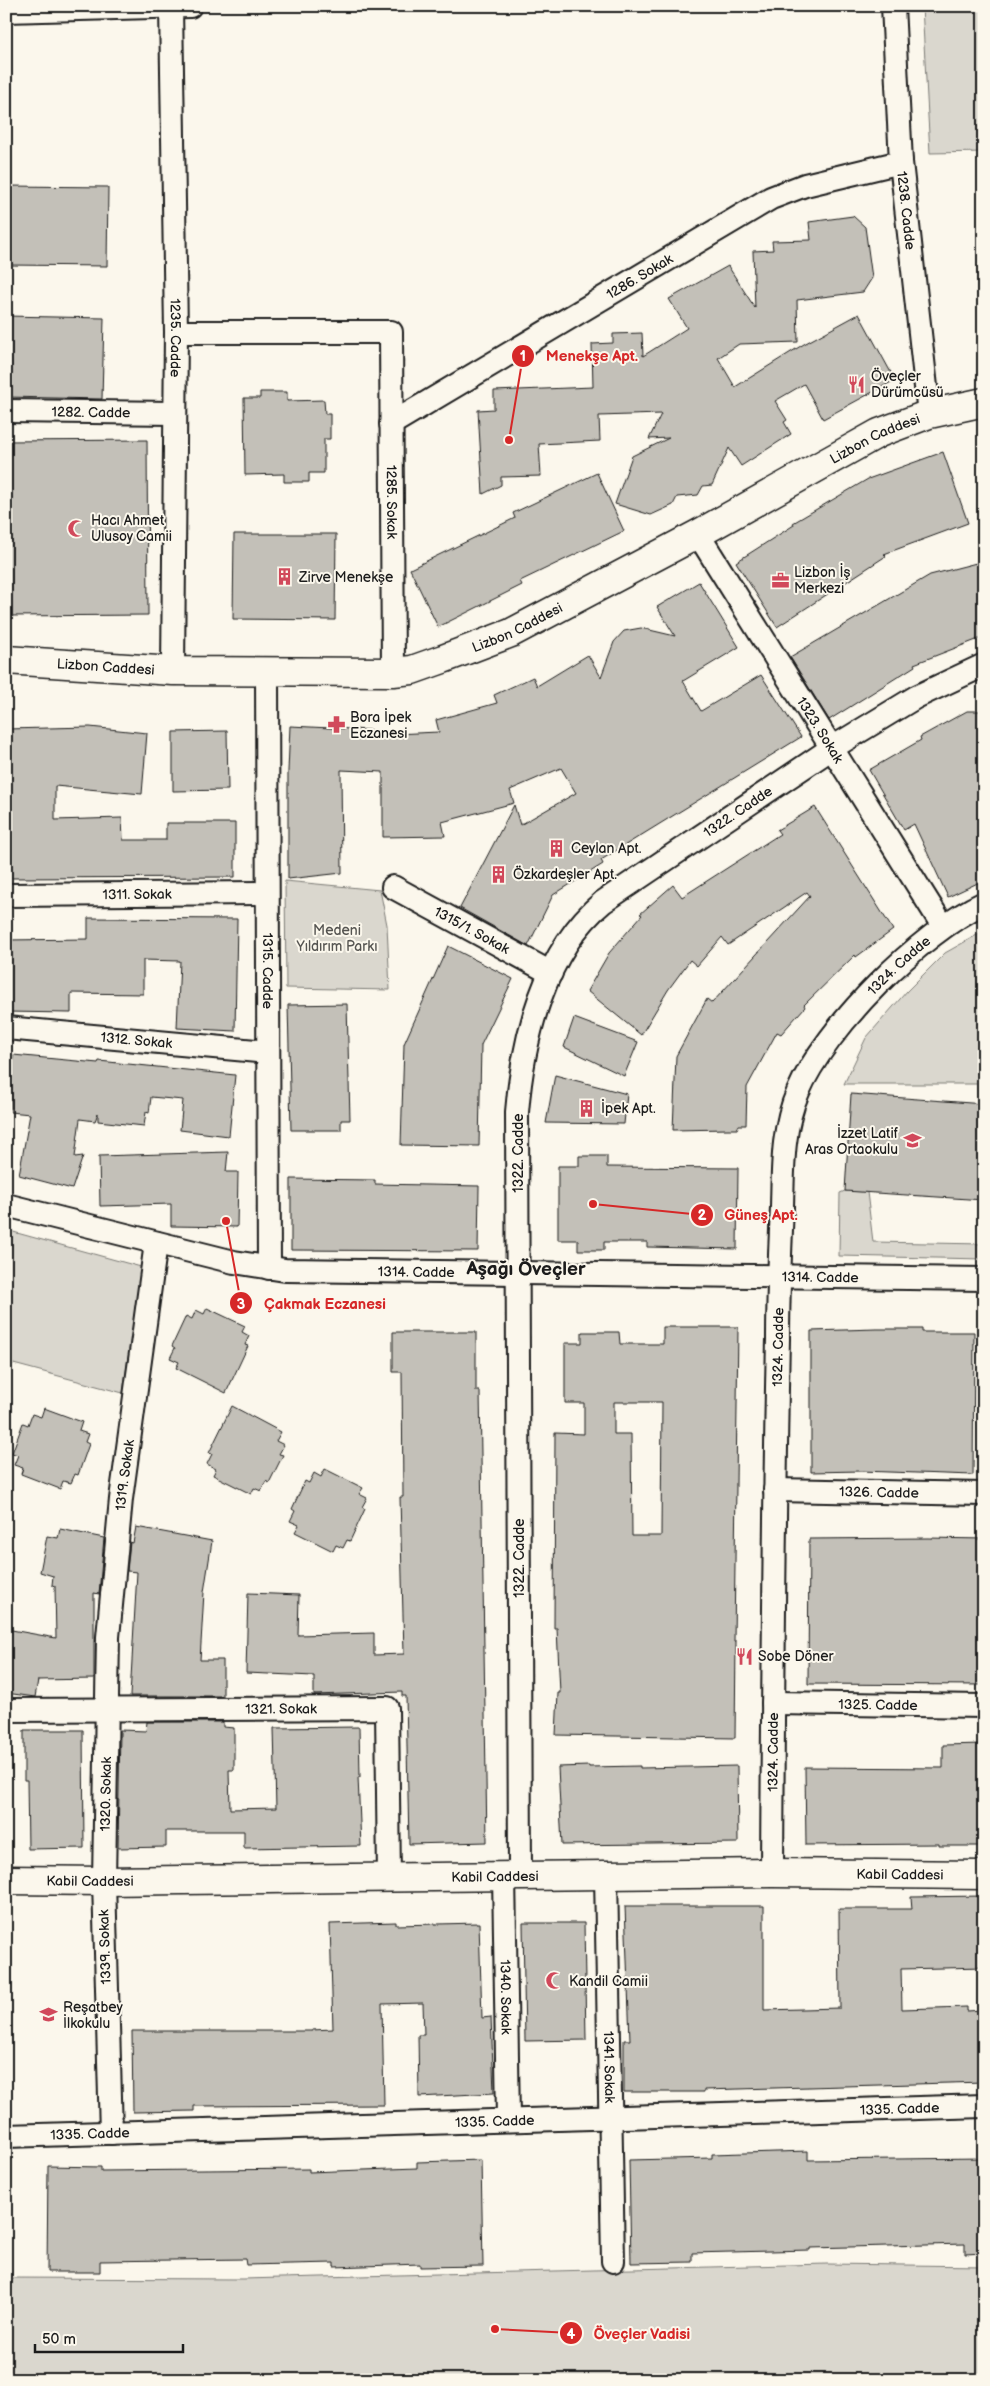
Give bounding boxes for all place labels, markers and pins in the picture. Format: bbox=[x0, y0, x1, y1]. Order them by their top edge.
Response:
callout: Menekşe Apt. bbox=[511, 341, 648, 371]
place label: Öveçler Dürümcüsü bbox=[871, 367, 944, 401]
restaurant icon: Öveçler Dürümcüsü bbox=[847, 374, 867, 394]
place label: Hacı Ahmet Ulusoy Camii bbox=[91, 512, 172, 545]
mosque icon: Hacı Ahmet Ulusoy Camii bbox=[67, 518, 87, 538]
place label: Lizbon İş Merkezi bbox=[794, 563, 851, 597]
building icon: Zirve Menekşe bbox=[275, 567, 295, 587]
place label: Zirve Menekşe bbox=[298, 569, 393, 586]
office icon: Lizbon İş Merkezi bbox=[770, 570, 790, 590]
place label: Bora İpek Eczanesi bbox=[350, 708, 411, 742]
pharmacy icon: Bora İpek Eczanesi bbox=[326, 715, 346, 735]
building icon: Ceylan Apt. bbox=[547, 838, 567, 858]
place label: Ceylan Apt. bbox=[571, 840, 642, 857]
building icon: Özkardeşler Apt. bbox=[489, 864, 509, 884]
place label: Özkardeşler Apt. bbox=[513, 865, 617, 883]
building icon: İpek Apt. bbox=[577, 1098, 597, 1118]
place label: İpek Apt. bbox=[601, 1099, 656, 1117]
place label: İzzet Latif Aras Ortaokulu bbox=[805, 1124, 899, 1158]
school or university icon: İzzet Latif Aras Ortaokulu bbox=[902, 1131, 922, 1151]
callout: Güneş Apt. bbox=[690, 1200, 808, 1230]
callout: Çakmak Eczanesi bbox=[229, 1288, 396, 1318]
restaurant icon: Sobe Döner bbox=[734, 1646, 754, 1666]
place label: Sobe Döner bbox=[758, 1648, 834, 1665]
mosque icon: Kandil Camii bbox=[545, 1971, 565, 1991]
place label: Kandil Camii bbox=[569, 1973, 648, 1990]
place label: Reşatbey İlkokulu bbox=[63, 1999, 123, 2032]
school or university icon: Reşatbey İlkokulu bbox=[39, 2005, 59, 2025]
callout: Öveçler Vadisi bbox=[558, 2318, 700, 2348]

